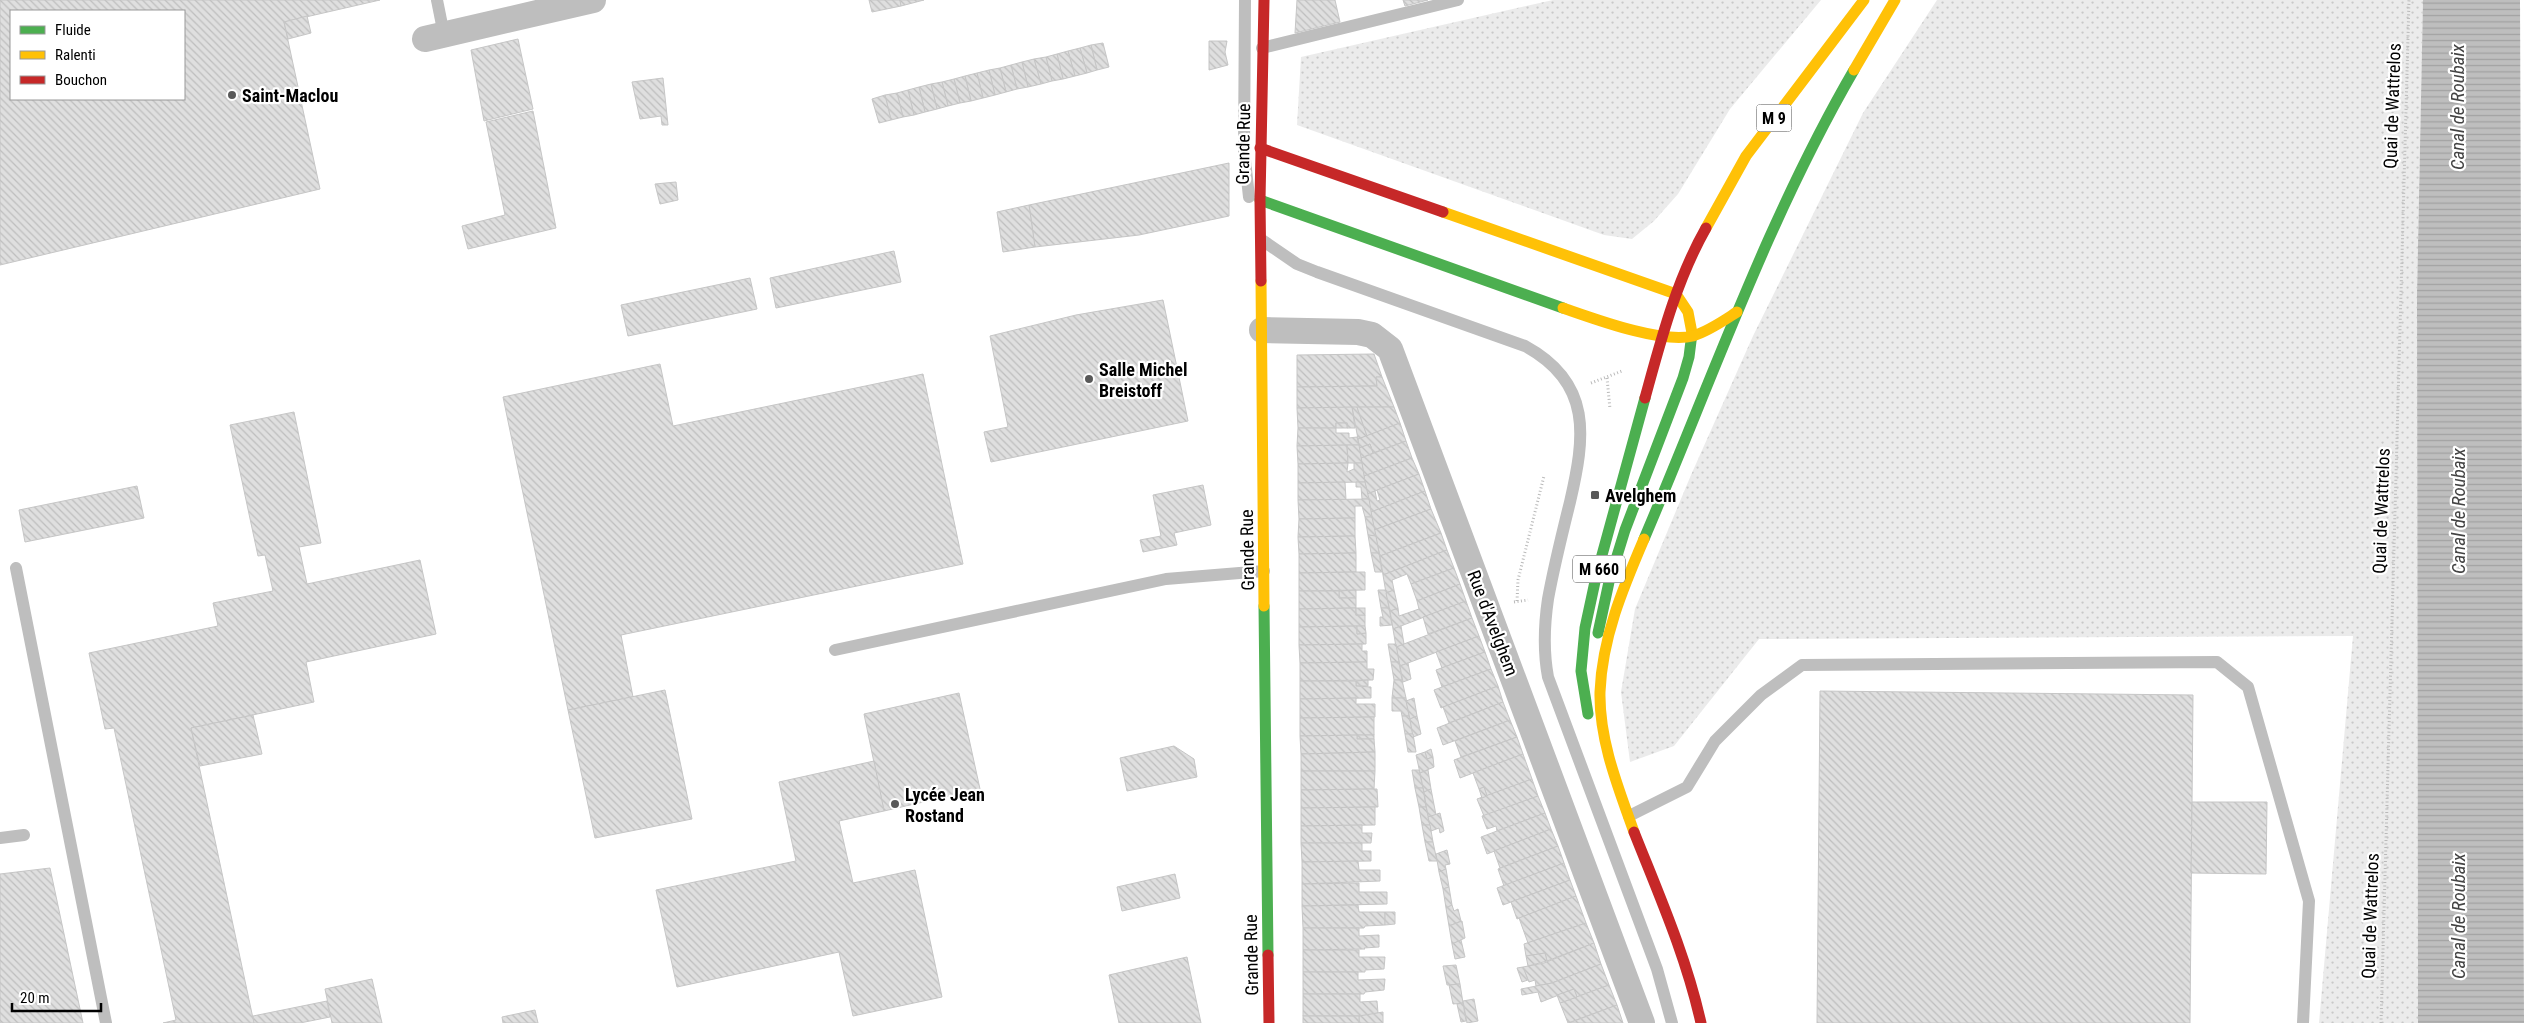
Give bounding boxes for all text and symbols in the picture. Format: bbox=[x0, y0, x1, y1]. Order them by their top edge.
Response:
legend bbox=[10, 10, 185, 100]
text: Fluide bbox=[55, 21, 91, 39]
street label: Quai de Wattrelos bbox=[2379, 43, 2405, 169]
water label: Canal de Roubaix bbox=[2446, 43, 2469, 170]
text: Ralenti bbox=[55, 46, 96, 64]
text: Bouchon bbox=[55, 71, 107, 89]
place label: Saint-Maclou bbox=[242, 85, 338, 106]
marker: Saint-Maclou bbox=[226, 89, 238, 101]
street label: Grande Rue bbox=[1232, 103, 1254, 185]
road number: M 9 bbox=[1756, 105, 1792, 132]
place label: Salle Michel Breistoff bbox=[1099, 359, 1188, 401]
marker: Salle Michel Breistoff bbox=[1083, 373, 1095, 385]
water label: Canal de Roubaix bbox=[2447, 447, 2470, 574]
street label: Quai de Wattrelos bbox=[2368, 448, 2394, 574]
place label: Avelghem bbox=[1605, 485, 1676, 506]
marker: Avelghem bbox=[1589, 489, 1601, 501]
street label: Grande Rue bbox=[1236, 509, 1258, 591]
road number: M 660 bbox=[1573, 556, 1625, 582]
street label: Rue d'Avelghem bbox=[1463, 567, 1523, 679]
place label: Lycée Jean Rostand bbox=[905, 784, 985, 826]
marker: Lycée Jean Rostand bbox=[889, 798, 901, 810]
water label: Canal de Roubaix bbox=[2447, 852, 2470, 979]
street label: Quai de Wattrelos bbox=[2357, 853, 2383, 979]
street label: Grande Rue bbox=[1240, 914, 1262, 996]
scale bar bbox=[12, 980, 101, 1012]
text: 20 m bbox=[20, 989, 50, 1007]

